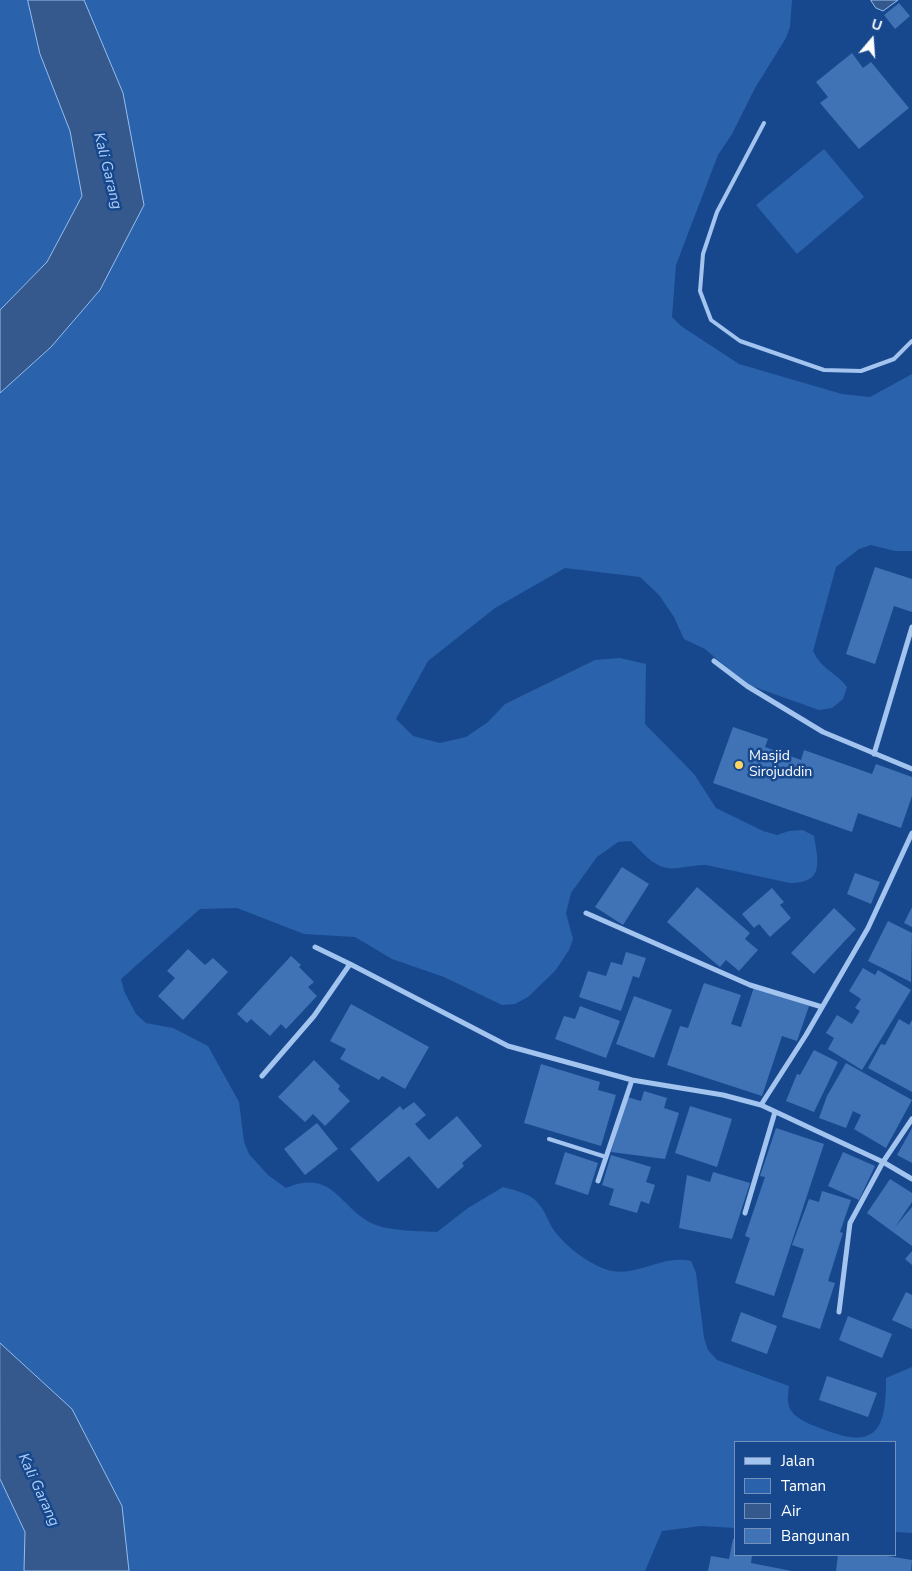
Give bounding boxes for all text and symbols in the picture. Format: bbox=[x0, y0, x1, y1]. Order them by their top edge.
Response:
north arrow bbox=[847, 15, 897, 65]
text: U bbox=[869, 15, 885, 36]
water label: Kali Garang bbox=[89, 131, 125, 211]
place label: Masjid Sirojuddin bbox=[749, 749, 812, 782]
marker: Masjid Sirojuddin bbox=[733, 759, 745, 771]
legend bbox=[734, 1441, 897, 1556]
water label: Kali Garang bbox=[13, 1451, 63, 1529]
text: Jalan bbox=[781, 1451, 815, 1471]
text: Taman bbox=[781, 1476, 826, 1496]
text: Air bbox=[781, 1501, 801, 1521]
text: Bangunan bbox=[781, 1526, 850, 1546]

